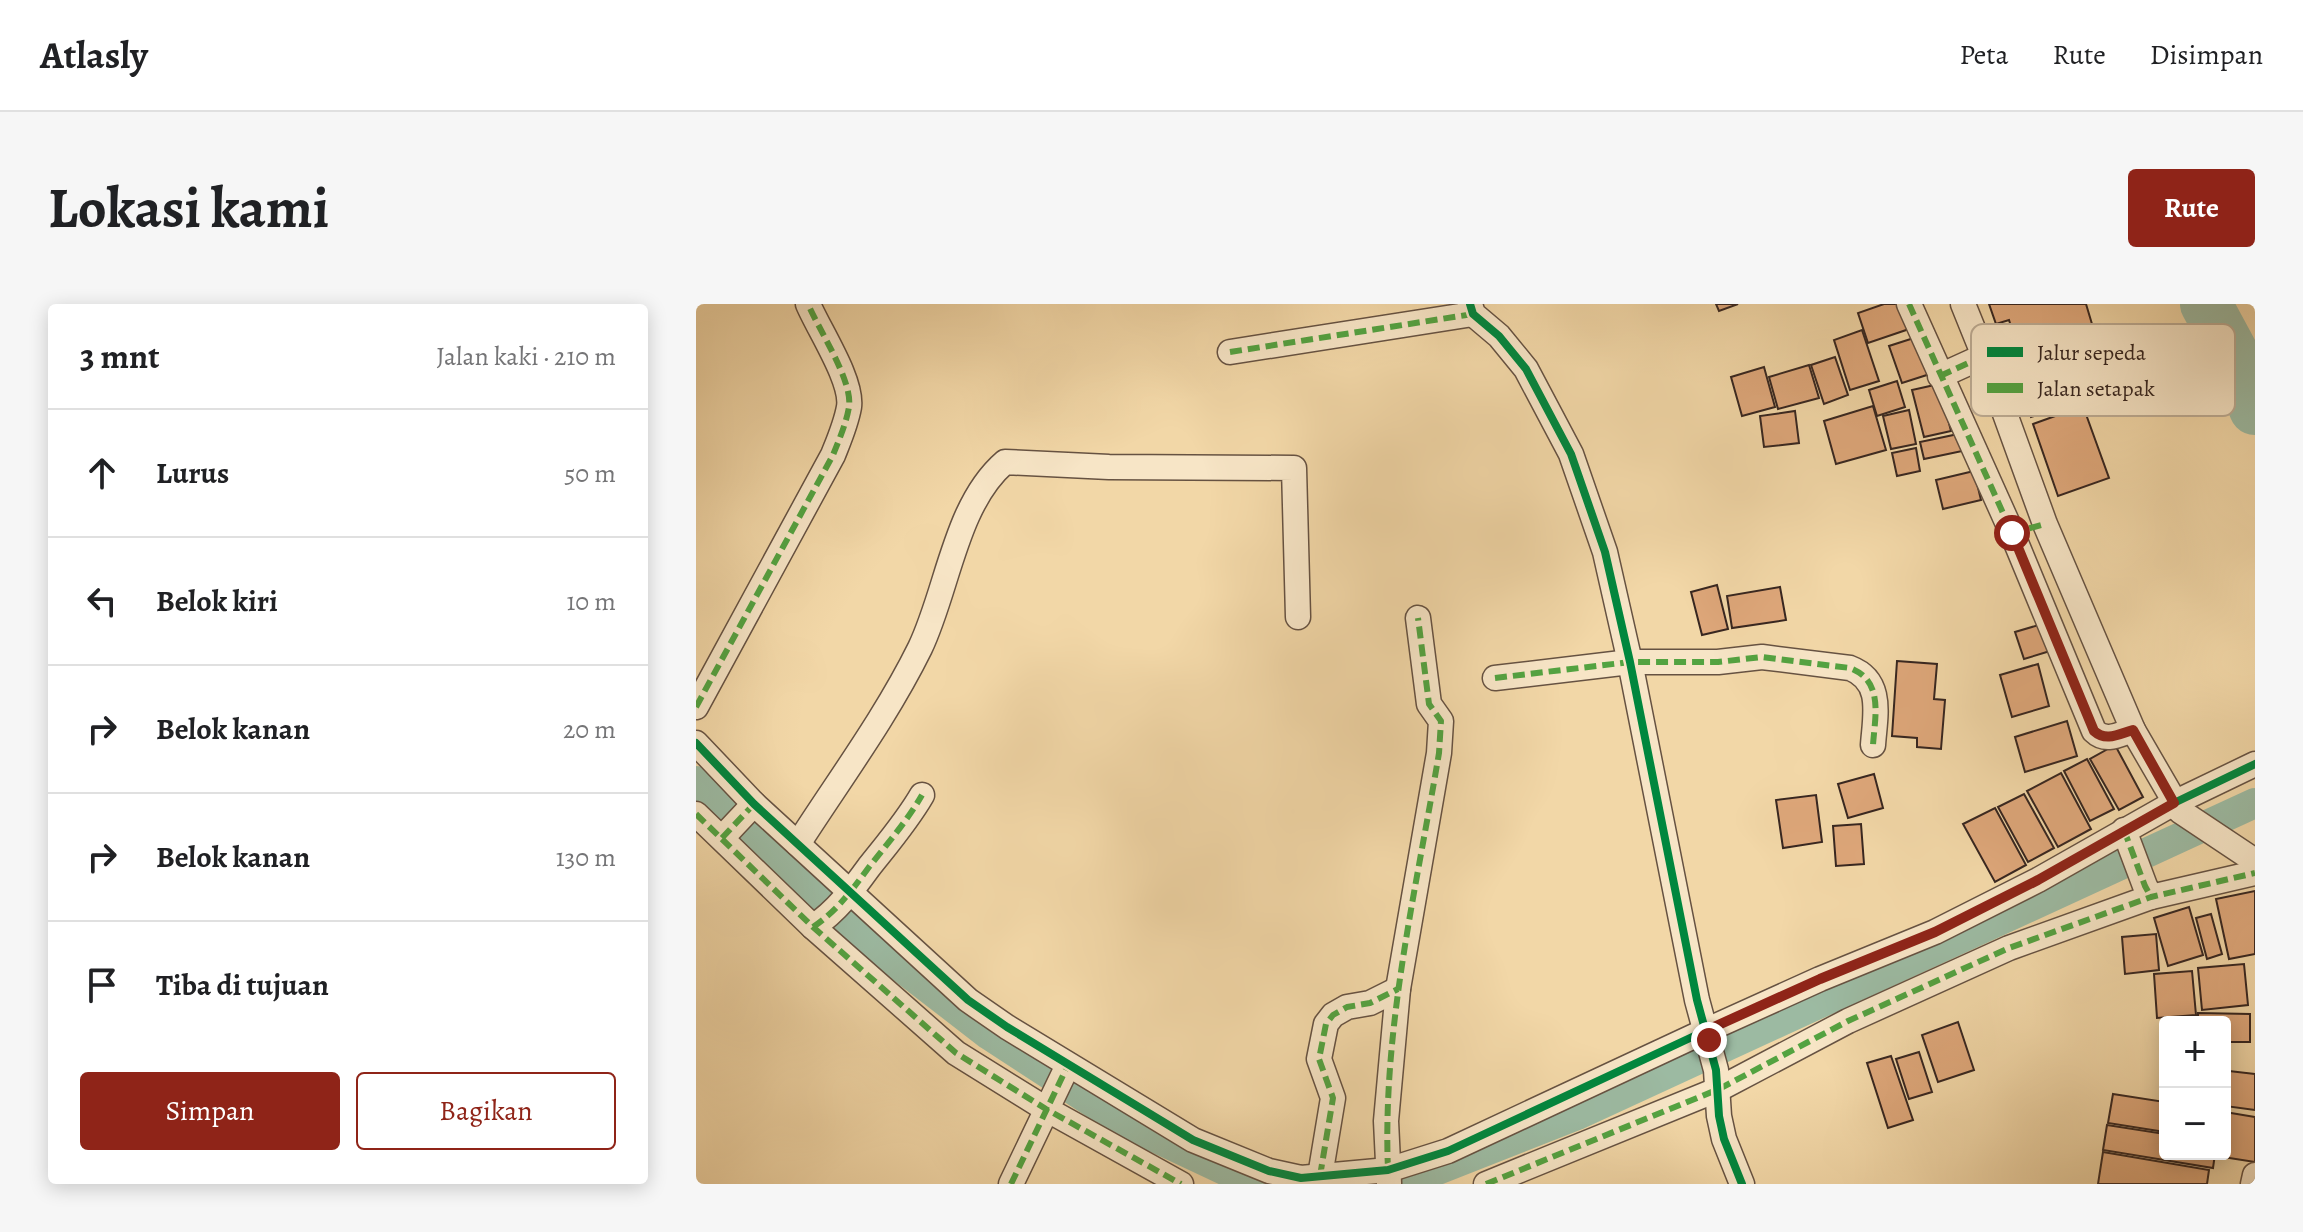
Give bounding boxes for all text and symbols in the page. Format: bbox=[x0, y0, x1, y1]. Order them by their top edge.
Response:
text: Atlasly bbox=[40, 29, 148, 81]
text: Peta bbox=[1960, 36, 2009, 74]
text: Rute bbox=[2053, 36, 2106, 74]
text: Disimpan bbox=[2150, 36, 2263, 74]
button: Rute bbox=[2128, 169, 2255, 247]
text: Lokasi kami bbox=[48, 170, 329, 246]
legend bbox=[1971, 324, 2235, 416]
text: 3 mnt bbox=[80, 333, 159, 380]
text: Jalur sepeda bbox=[2037, 338, 2147, 368]
text: Jalan kaki · 210 m bbox=[436, 339, 616, 374]
text: Jalan setapak bbox=[2037, 374, 2155, 404]
icon: ahead bbox=[80, 451, 124, 495]
text: Lurus bbox=[156, 453, 229, 493]
text: 50 m bbox=[564, 456, 616, 491]
route start bbox=[1994, 515, 2030, 551]
icon: left bbox=[80, 579, 124, 623]
text: Belok kiri bbox=[156, 581, 278, 621]
text: 10 m bbox=[566, 584, 616, 619]
icon: right bbox=[80, 707, 124, 751]
text: Belok kanan bbox=[156, 709, 310, 749]
text: 20 m bbox=[563, 712, 616, 747]
icon: right bbox=[80, 835, 124, 879]
text: Belok kanan bbox=[156, 837, 310, 877]
text: 130 m bbox=[556, 840, 616, 875]
icon: arrive bbox=[80, 963, 124, 1007]
text: Tiba di tujuan bbox=[156, 965, 329, 1005]
map controls bbox=[2159, 1016, 2231, 1160]
button: + bbox=[2159, 1016, 2231, 1088]
route end bbox=[1691, 1022, 1727, 1058]
button: Simpan bbox=[80, 1072, 340, 1150]
button: Bagikan bbox=[356, 1072, 616, 1150]
button: − bbox=[2159, 1088, 2231, 1160]

